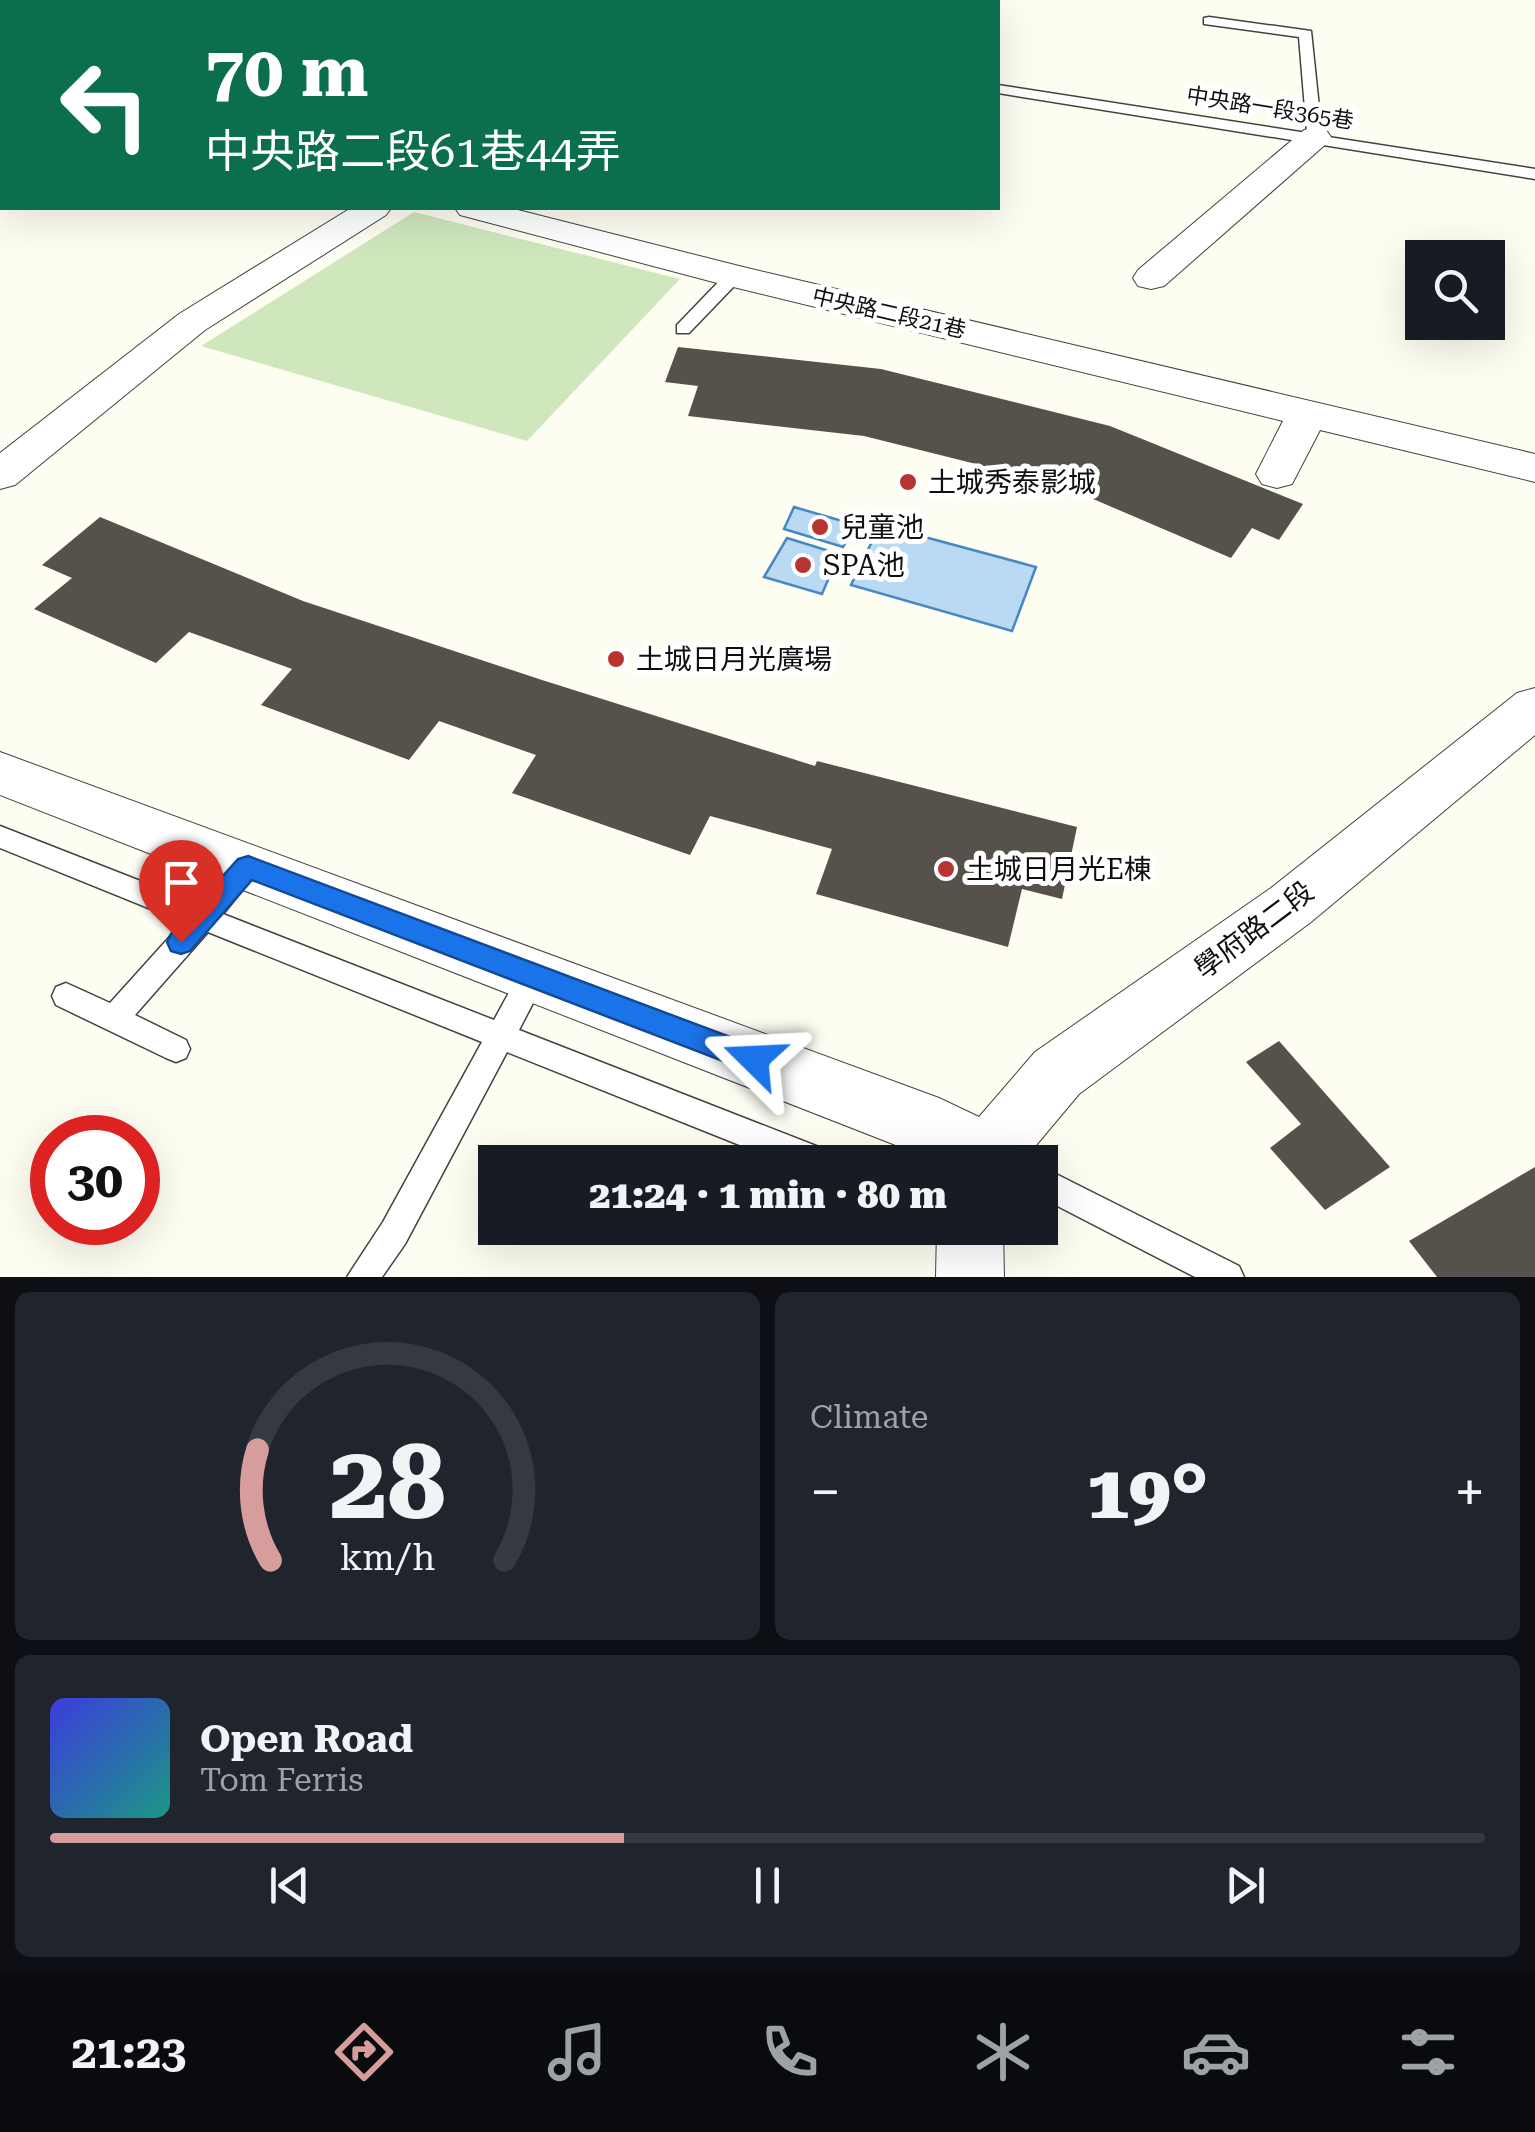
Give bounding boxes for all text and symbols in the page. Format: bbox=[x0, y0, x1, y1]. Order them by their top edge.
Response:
text: 70 m bbox=[205, 31, 369, 113]
icon: left bbox=[40, 40, 170, 170]
street label: 中央路一段365巷 bbox=[1185, 82, 1355, 134]
text: 中央路二段61巷44弄 bbox=[205, 125, 621, 178]
map controls bbox=[1405, 240, 1505, 340]
button: search bbox=[1405, 240, 1505, 340]
street label: 中央路二段21巷 bbox=[810, 283, 968, 343]
place label: 土城秀泰影城 bbox=[928, 466, 1096, 499]
marker: 土城秀泰影城 bbox=[897, 471, 919, 493]
place label: 兒童池 bbox=[840, 511, 924, 544]
marker: 兒童池 bbox=[809, 516, 831, 538]
place label: SPA池 bbox=[823, 549, 905, 582]
marker: SPA池 bbox=[792, 554, 814, 576]
place label: 土城日月光廣場 bbox=[636, 643, 832, 676]
marker: 土城日月光廣場 bbox=[605, 648, 627, 670]
pin bbox=[139, 840, 224, 943]
place label: 土城日月光E棟 bbox=[966, 853, 1152, 886]
icon: arrive bbox=[154, 855, 209, 910]
marker: 土城日月光E棟 bbox=[935, 858, 957, 880]
street label: 學府路二段 bbox=[1188, 875, 1320, 985]
position arrow bbox=[702, 1007, 806, 1111]
speed limit sign: 30 bbox=[30, 1115, 160, 1245]
text: 21:24 · 1 min · 80 m bbox=[589, 1173, 947, 1217]
text: Climate bbox=[810, 1398, 928, 1436]
text: 28 bbox=[329, 1422, 446, 1543]
text: 19° bbox=[1087, 1448, 1208, 1536]
text: − bbox=[810, 1460, 841, 1524]
text: + bbox=[1454, 1460, 1485, 1524]
text: km/h bbox=[340, 1537, 435, 1579]
text: Open Road bbox=[200, 1717, 413, 1761]
text: Tom Ferris bbox=[200, 1761, 363, 1799]
icon: previous bbox=[262, 1858, 317, 1913]
icon: pause bbox=[740, 1858, 795, 1913]
icon: next bbox=[1218, 1858, 1273, 1913]
icon: directions bbox=[329, 2017, 399, 2087]
icon: music bbox=[542, 2017, 612, 2087]
icon: phone bbox=[755, 2017, 825, 2087]
icon: climate bbox=[968, 2017, 1038, 2087]
icon: car bbox=[1181, 2017, 1251, 2087]
icon: filters bbox=[1393, 2017, 1463, 2087]
text: 21:23 bbox=[71, 2026, 186, 2079]

